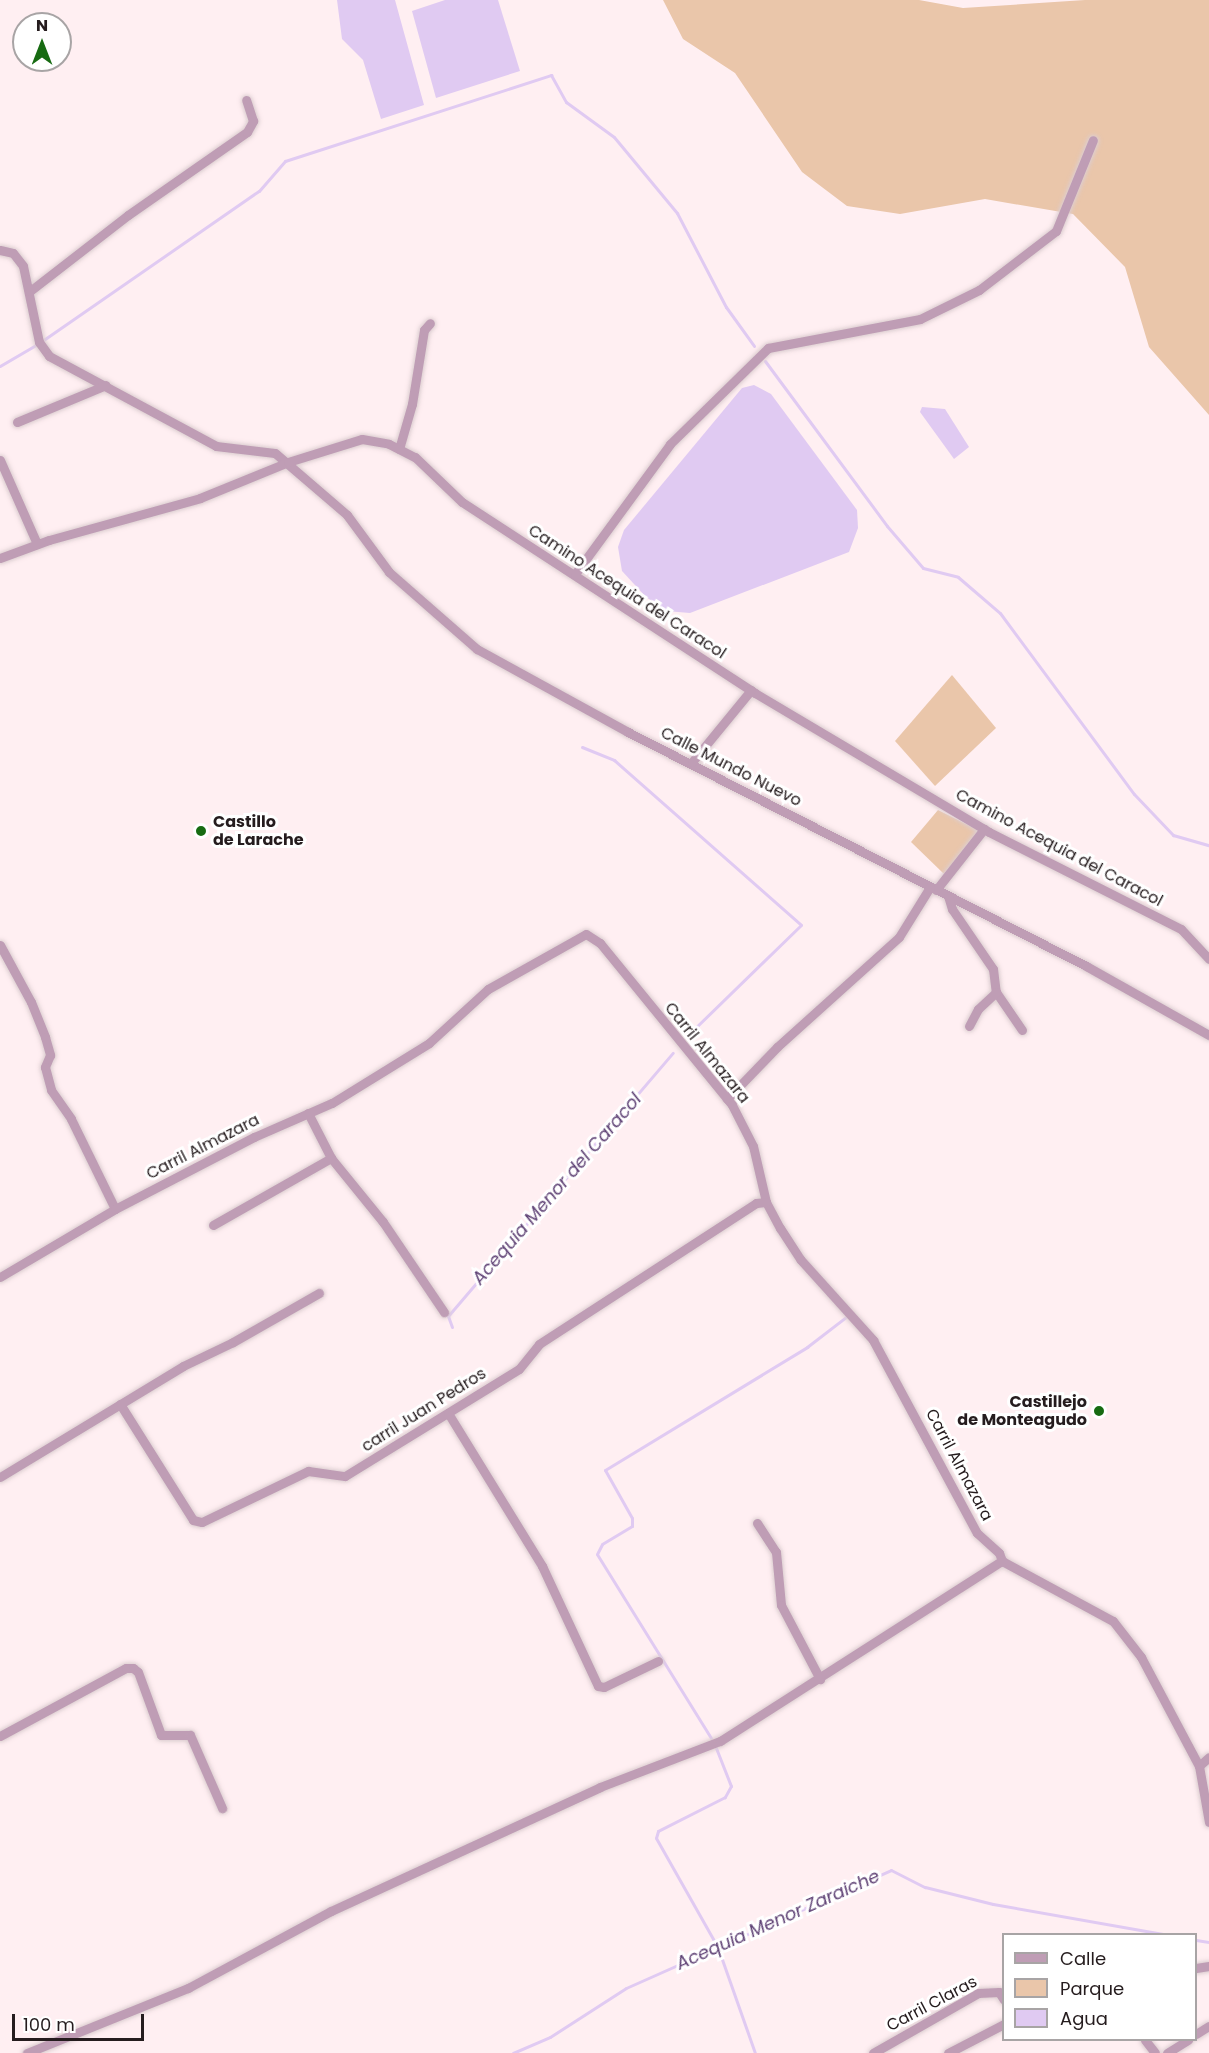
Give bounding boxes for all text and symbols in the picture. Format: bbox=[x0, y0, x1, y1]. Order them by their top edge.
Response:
north arrow bbox=[12, 12, 72, 72]
text: N bbox=[36, 14, 48, 37]
street label: Camino Acequia del Caracol bbox=[525, 521, 729, 663]
street label: Calle Mundo Nuevo bbox=[657, 723, 805, 811]
street label: Camino Acequia del Caracol bbox=[952, 785, 1166, 911]
place label: Castillo de Larache bbox=[213, 812, 304, 850]
marker: Castillo de Larache bbox=[194, 824, 208, 838]
street label: Carril Almazara bbox=[660, 999, 754, 1107]
water label: Acequia Menor del Caracol bbox=[468, 1089, 646, 1289]
street label: Carril Almazara bbox=[143, 1110, 263, 1184]
street label: carril Juan Pedros bbox=[358, 1364, 490, 1456]
place label: Castillejo de Monteagudo bbox=[957, 1392, 1087, 1430]
marker: Castillejo de Monteagudo bbox=[1092, 1404, 1106, 1418]
street label: Carril Almazara bbox=[921, 1406, 997, 1524]
water label: Acequia Menor Zaraiche bbox=[673, 1865, 883, 1975]
legend bbox=[1002, 1933, 1197, 2041]
text: Calle bbox=[1060, 1946, 1106, 1971]
street label: Carril Claras bbox=[884, 1972, 980, 2036]
text: Parque bbox=[1060, 1976, 1124, 2001]
scale bar bbox=[15, 2002, 147, 2040]
text: Agua bbox=[1060, 2006, 1108, 2031]
text: 100 m bbox=[23, 2012, 75, 2037]

